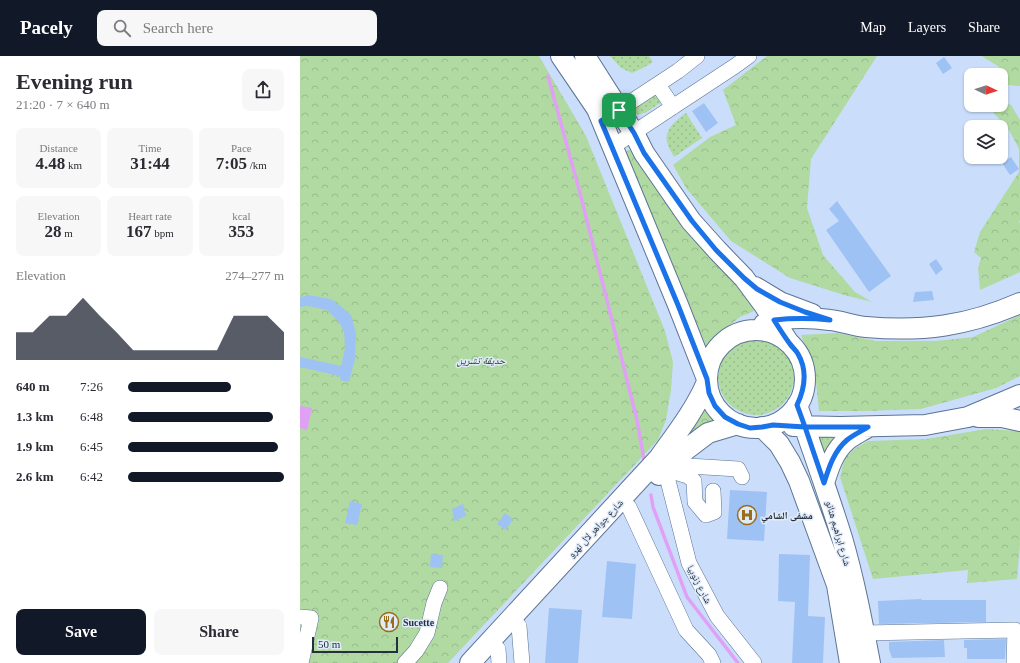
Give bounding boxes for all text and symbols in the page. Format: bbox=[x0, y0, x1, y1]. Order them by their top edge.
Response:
search box bbox=[97, 10, 377, 46]
text: Pacely bbox=[20, 17, 73, 38]
icon: search bbox=[111, 17, 133, 39]
text: Search here bbox=[143, 20, 213, 36]
text: Map bbox=[860, 20, 886, 35]
text: Layers bbox=[908, 20, 946, 35]
text: Share bbox=[968, 20, 1000, 35]
north arrow bbox=[964, 68, 1008, 112]
map controls bbox=[964, 68, 1008, 164]
text: Evening run bbox=[16, 69, 133, 94]
button: share bbox=[242, 69, 284, 111]
pin bbox=[602, 93, 636, 127]
text: 21:20 · 7 × 640 m bbox=[16, 97, 110, 112]
icon: arrive bbox=[608, 99, 630, 121]
button: layers bbox=[964, 120, 1008, 164]
text: Distance bbox=[39, 142, 78, 154]
text: Time bbox=[139, 142, 161, 154]
text: Pace bbox=[231, 142, 252, 154]
text: 4.48 bbox=[35, 154, 65, 173]
text: 31:44 bbox=[130, 154, 170, 173]
text: 7:05 bbox=[216, 154, 247, 173]
text: km bbox=[65, 159, 82, 171]
text: /km bbox=[247, 159, 267, 171]
text: Elevation bbox=[38, 210, 80, 222]
text: Heart rate bbox=[128, 210, 172, 222]
text: kcal bbox=[232, 210, 250, 222]
text: 28 bbox=[45, 222, 62, 241]
text: 167 bbox=[126, 222, 152, 241]
text: 353 bbox=[229, 222, 254, 241]
text: m bbox=[62, 227, 73, 239]
text: bpm bbox=[152, 227, 174, 239]
text: Elevation bbox=[16, 268, 66, 283]
text: 274–277 m bbox=[225, 268, 284, 283]
park label: حديقة تشرين bbox=[457, 355, 506, 367]
text: 640 m bbox=[16, 379, 50, 394]
text: 7:26 bbox=[80, 379, 103, 394]
text: 1.3 km bbox=[16, 409, 54, 424]
text: 6:48 bbox=[80, 409, 103, 424]
text: 1.9 km bbox=[16, 439, 54, 454]
text: 6:45 bbox=[80, 439, 103, 454]
text: 2.6 km bbox=[16, 469, 54, 484]
text: 6:42 bbox=[80, 469, 103, 484]
street label: شارع جواهر لال نهرو bbox=[566, 497, 626, 560]
street label: شارع ابراهيم هنانو bbox=[822, 499, 853, 568]
hospital icon: مشفى الشامي bbox=[736, 504, 758, 526]
place label: مشفى الشامي bbox=[761, 510, 813, 523]
street label: شارع زنوبيا bbox=[684, 563, 714, 606]
button: Save bbox=[16, 609, 146, 655]
button: Share bbox=[154, 609, 284, 655]
restaurant icon: Sucette bbox=[378, 611, 400, 633]
place label: Sucette bbox=[403, 617, 435, 628]
scale bar bbox=[312, 635, 398, 654]
text: 50 m bbox=[318, 638, 340, 650]

